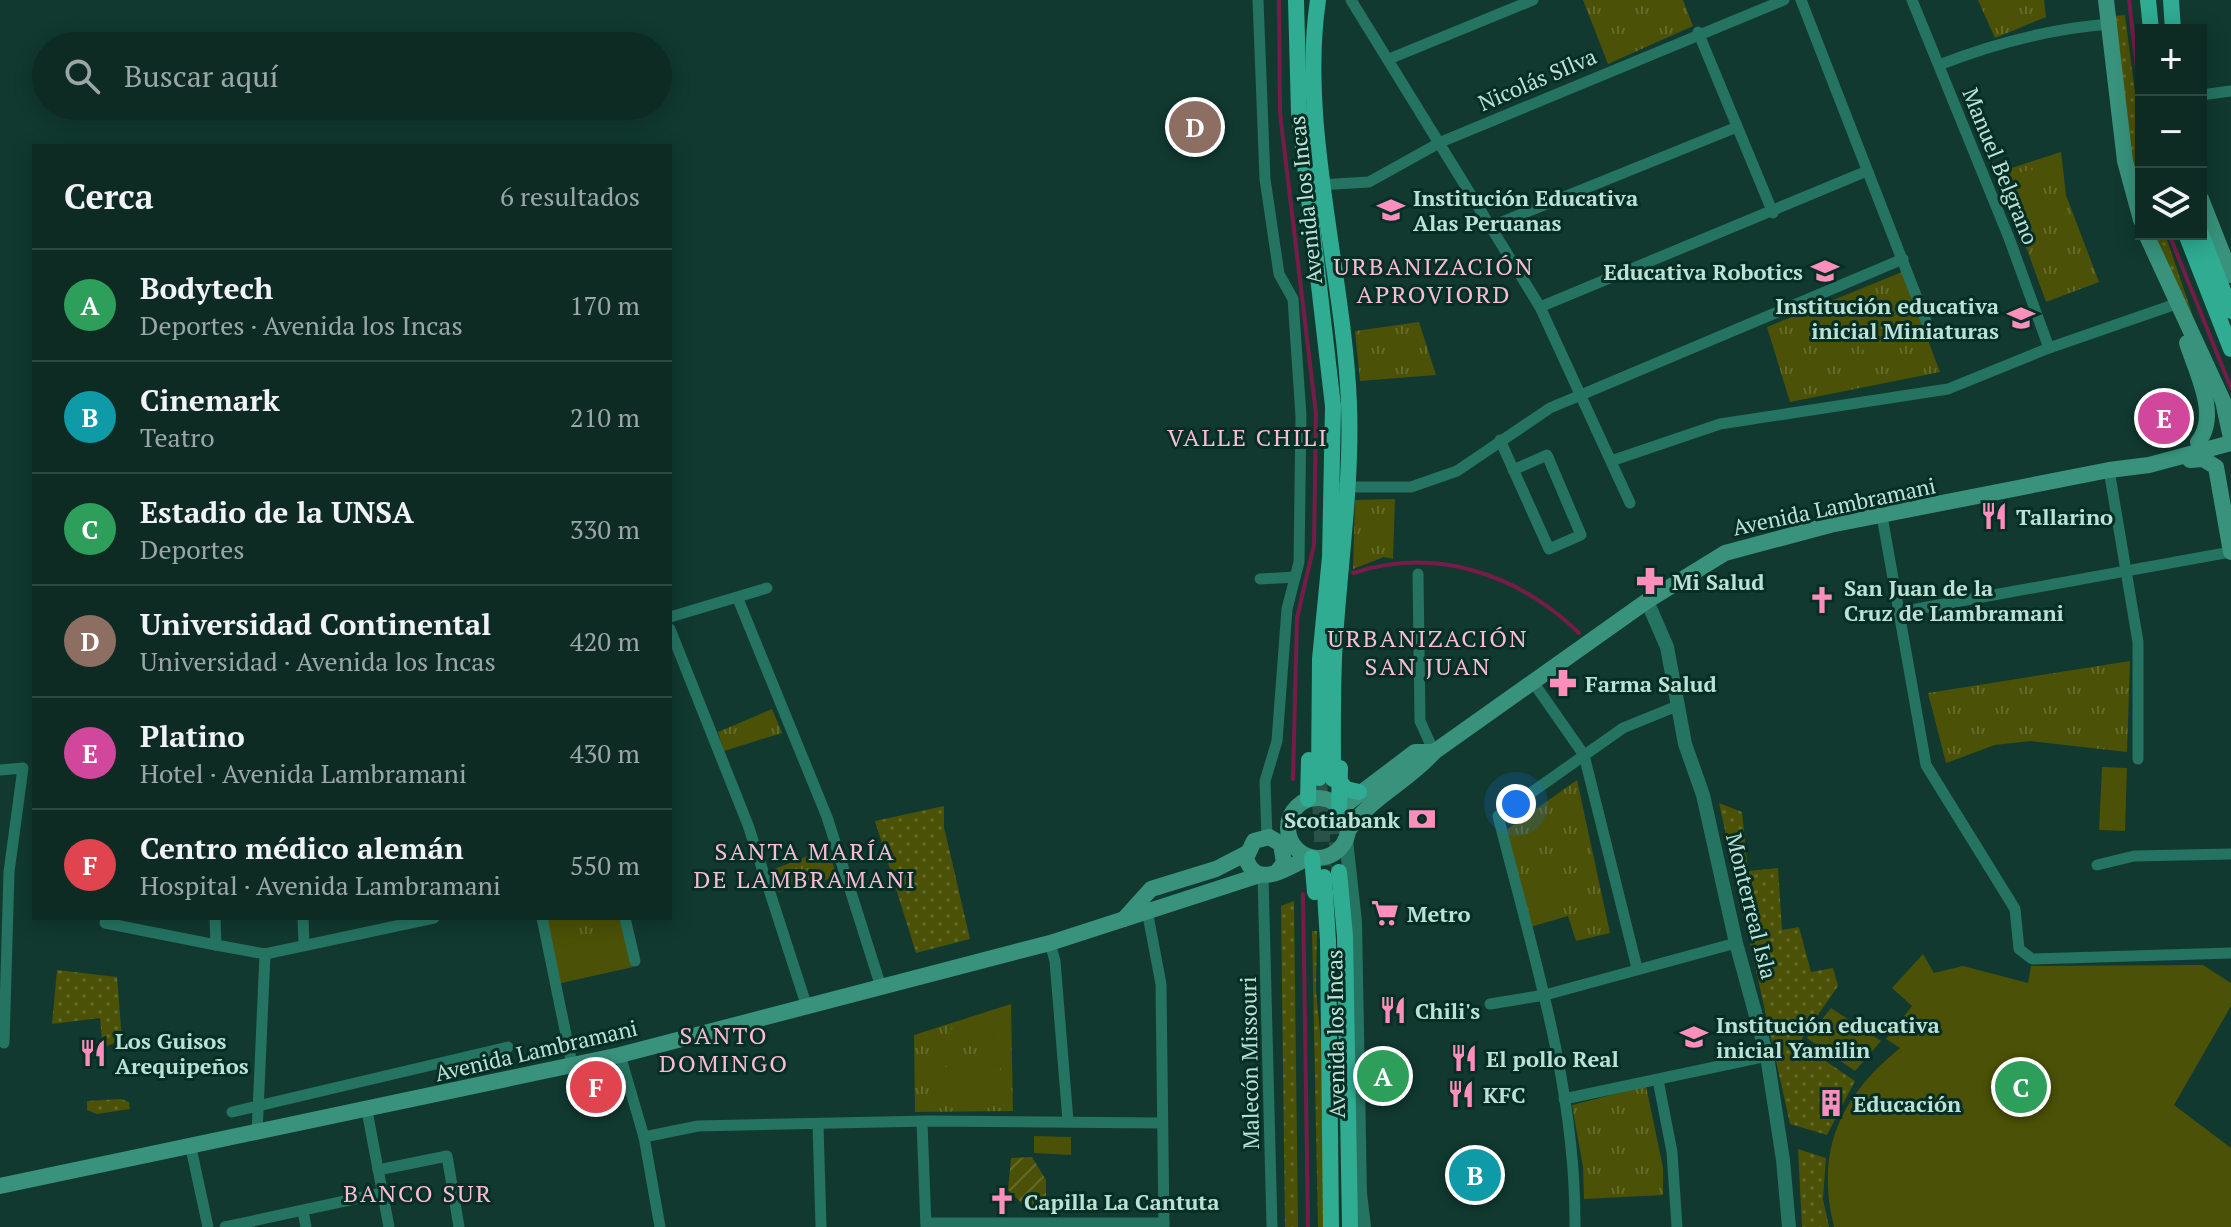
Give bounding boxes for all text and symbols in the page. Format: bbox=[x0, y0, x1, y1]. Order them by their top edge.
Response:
map controls bbox=[2135, 24, 2207, 240]
button: + bbox=[2135, 24, 2207, 96]
search box bbox=[32, 32, 672, 120]
street label: Nicolás SIlva bbox=[1473, 41, 1601, 117]
icon: search bbox=[60, 54, 104, 98]
text: Buscar aquí bbox=[124, 56, 278, 96]
street label: Manuel Belgrano bbox=[1956, 83, 2046, 249]
button: − bbox=[2135, 96, 2207, 168]
pin: D bbox=[1169, 97, 1221, 157]
street label: Avenida los Incas bbox=[1282, 114, 1328, 286]
button: layers bbox=[2135, 168, 2207, 240]
text: Cerca bbox=[64, 174, 154, 219]
text: 6 resultados bbox=[500, 179, 640, 213]
place label: Institución Educativa Alas Peruanas bbox=[1413, 183, 1638, 237]
school or university icon: Institución Educativa Alas Peruanas bbox=[1376, 195, 1406, 225]
district label: URBANIZACIÓN APROVIORD bbox=[1333, 250, 1535, 310]
school or university icon: Educativa Robotics bbox=[1810, 256, 1840, 286]
place label: Educativa Robotics bbox=[1603, 257, 1803, 286]
text: Bodytech bbox=[140, 268, 273, 308]
text: A bbox=[81, 288, 99, 322]
text: 170 m bbox=[570, 288, 640, 322]
place label: Institución educativa inicial Miniaturas bbox=[1775, 291, 1999, 345]
school or university icon: Institución educativa inicial Miniaturas bbox=[2006, 303, 2036, 333]
text: Deportes · Avenida los Incas bbox=[140, 308, 463, 342]
text: Cinemark bbox=[140, 380, 280, 420]
pin: E bbox=[2138, 388, 2190, 448]
text: B bbox=[82, 400, 98, 434]
text: 210 m bbox=[570, 400, 640, 434]
text: Teatro bbox=[140, 420, 215, 454]
district label: VALLE CHILI bbox=[1167, 421, 1329, 453]
street label: Avenida Lambramani bbox=[1730, 470, 1938, 542]
text: Estadio de la UNSA bbox=[140, 492, 414, 532]
restaurant icon: Tallarino bbox=[1979, 501, 2009, 531]
place label: Tallarino bbox=[2016, 502, 2113, 531]
text: C bbox=[82, 512, 98, 546]
text: 330 m bbox=[570, 512, 640, 546]
text: Deportes bbox=[140, 532, 245, 566]
pharmacy icon: Mi Salud bbox=[1635, 566, 1665, 596]
place label: Mi Salud bbox=[1672, 567, 1764, 596]
place label: San Juan de la Cruz de Lambramani bbox=[1844, 573, 2064, 627]
church icon: San Juan de la Cruz de Lambramani bbox=[1807, 585, 1837, 615]
text: Universidad Continental bbox=[140, 604, 491, 644]
district label: URBANIZACIÓN SAN JUAN bbox=[1327, 622, 1529, 682]
text: D bbox=[80, 624, 100, 658]
text: 420 m bbox=[570, 624, 640, 658]
text: Universidad · Avenida los Incas bbox=[140, 644, 496, 678]
pharmacy icon: Farma Salud bbox=[1548, 668, 1578, 698]
place label: Farma Salud bbox=[1585, 669, 1717, 698]
text: Platino bbox=[140, 716, 245, 756]
text: E bbox=[82, 736, 98, 770]
text: 430 m bbox=[570, 736, 640, 770]
text: Hotel · Avenida Lambramani bbox=[140, 756, 467, 790]
your location bbox=[1496, 784, 1536, 824]
bank icon: Scotiabank bbox=[1407, 804, 1437, 834]
place label: Scotiabank bbox=[1284, 805, 1400, 834]
text: Centro médico alemán bbox=[140, 828, 463, 868]
street label: Monterreal Isla bbox=[1720, 830, 1784, 982]
district label: SANTA MARÍA DE LAMBRAMANI bbox=[694, 835, 916, 895]
text: F bbox=[83, 848, 97, 882]
text: 550 m bbox=[570, 848, 640, 882]
text: Hospital · Avenida Lambramani bbox=[140, 868, 501, 902]
supermarket icon: Metro bbox=[1370, 898, 1400, 928]
place label: Metro bbox=[1407, 899, 1471, 928]
street label: Avenida los Incas bbox=[1319, 949, 1351, 1119]
street label: Malecón Missouri bbox=[1233, 976, 1265, 1150]
restaurant icon: Chili's bbox=[1378, 995, 1408, 1025]
place label: Chili's bbox=[1415, 996, 1480, 1025]
place label: Institución educativa inicial Yamilin bbox=[1716, 1010, 1940, 1064]
street label: Avenida Lambramani bbox=[432, 1013, 640, 1087]
district label: SANTO DOMINGO bbox=[659, 1019, 789, 1079]
school or university icon: Institución educativa inicial Yamilin bbox=[1679, 1022, 1709, 1052]
place label: Los Guisos Arequipeños bbox=[115, 1026, 249, 1080]
restaurant icon: Los Guisos Arequipeños bbox=[78, 1038, 108, 1068]
restaurant icon: El pollo Real bbox=[1449, 1043, 1479, 1073]
place label: El pollo Real bbox=[1486, 1044, 1619, 1073]
pin: A bbox=[1357, 1046, 1409, 1106]
pin: F bbox=[570, 1057, 622, 1117]
pin: C bbox=[1995, 1057, 2047, 1117]
restaurant icon: KFC bbox=[1446, 1079, 1476, 1109]
place label: KFC bbox=[1483, 1080, 1526, 1109]
building icon: Educación bbox=[1816, 1088, 1846, 1118]
place label: Educación bbox=[1853, 1089, 1961, 1118]
pin: B bbox=[1449, 1145, 1501, 1205]
district label: BANCO SUR bbox=[343, 1177, 493, 1209]
church icon: Capilla La Cantuta bbox=[987, 1186, 1017, 1216]
place label: Capilla La Cantuta bbox=[1024, 1187, 1219, 1216]

